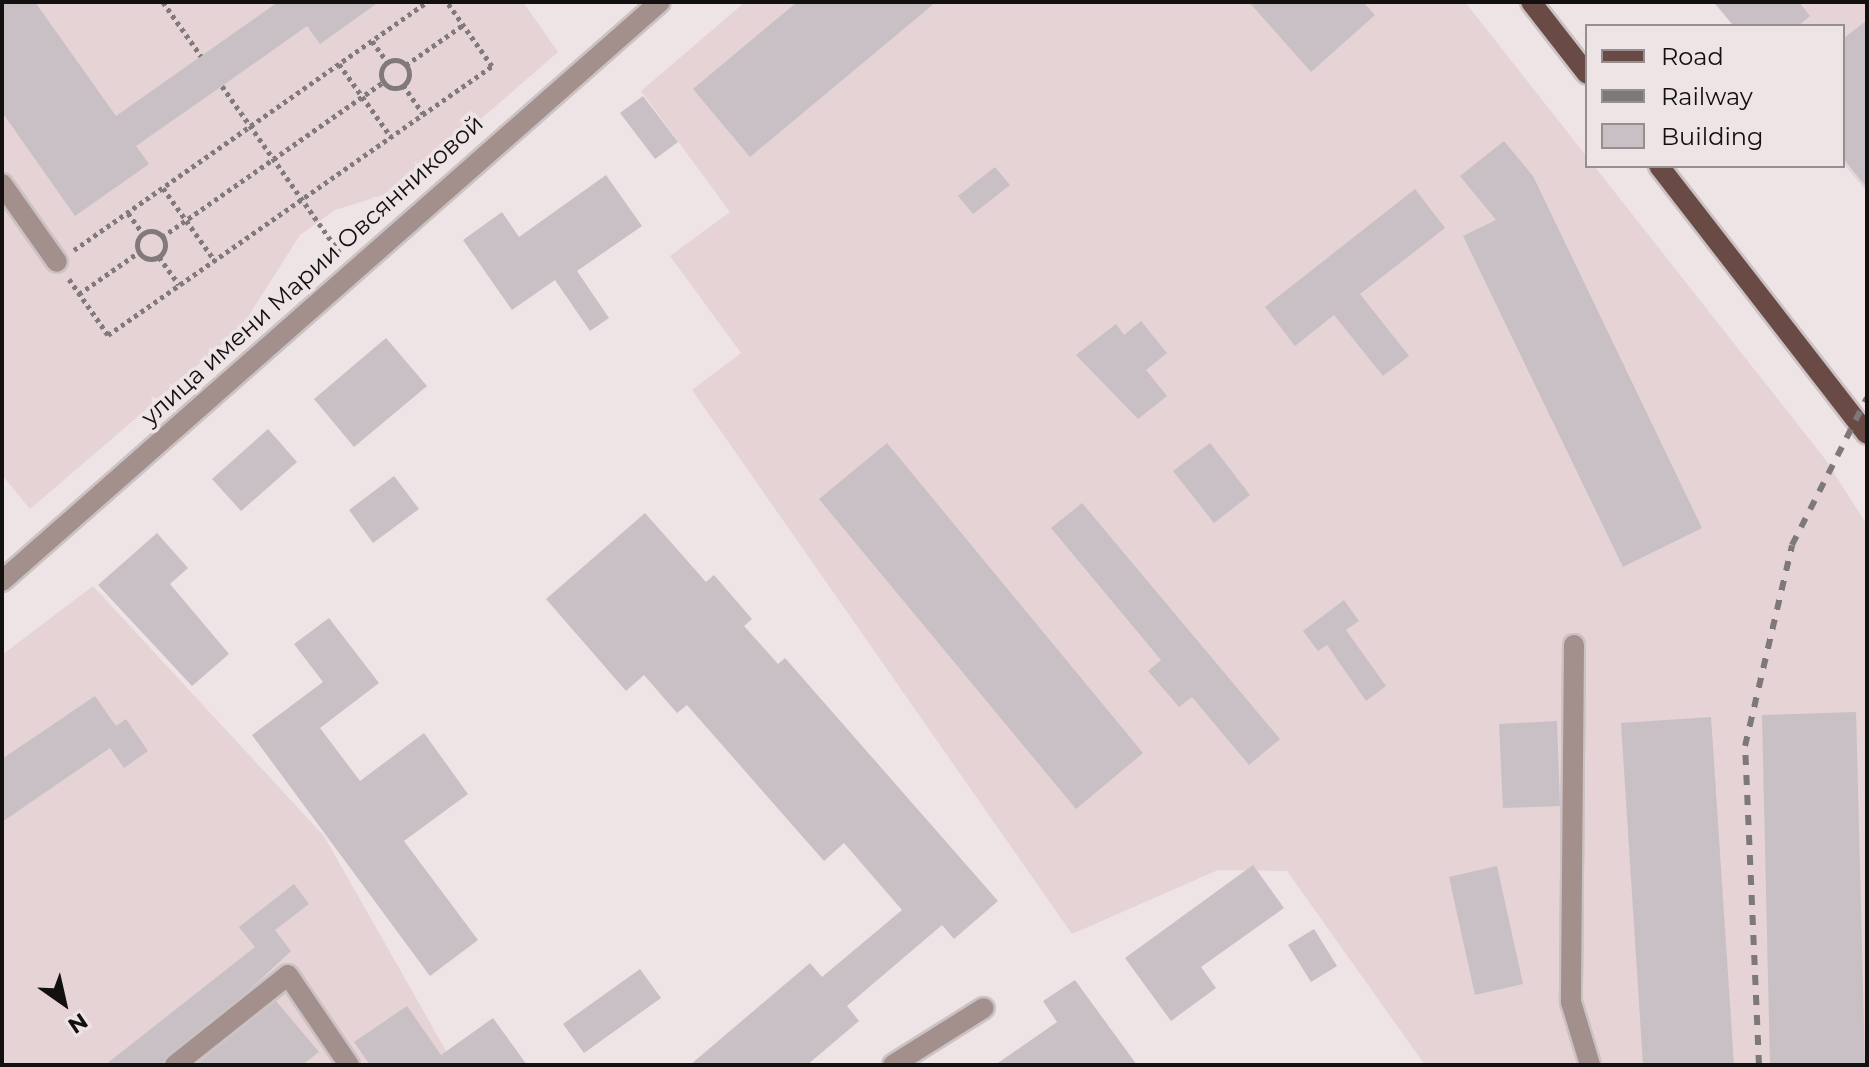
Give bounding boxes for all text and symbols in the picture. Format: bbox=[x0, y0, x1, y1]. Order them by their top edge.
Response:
legend bbox=[1585, 24, 1845, 168]
text: Road bbox=[1661, 42, 1724, 71]
text: Railway bbox=[1661, 82, 1753, 111]
street label: улица имени Марии Овсянниковой bbox=[135, 109, 489, 431]
text: Building bbox=[1661, 122, 1764, 151]
north arrow bbox=[24, 963, 104, 1043]
text: N bbox=[63, 1007, 93, 1039]

